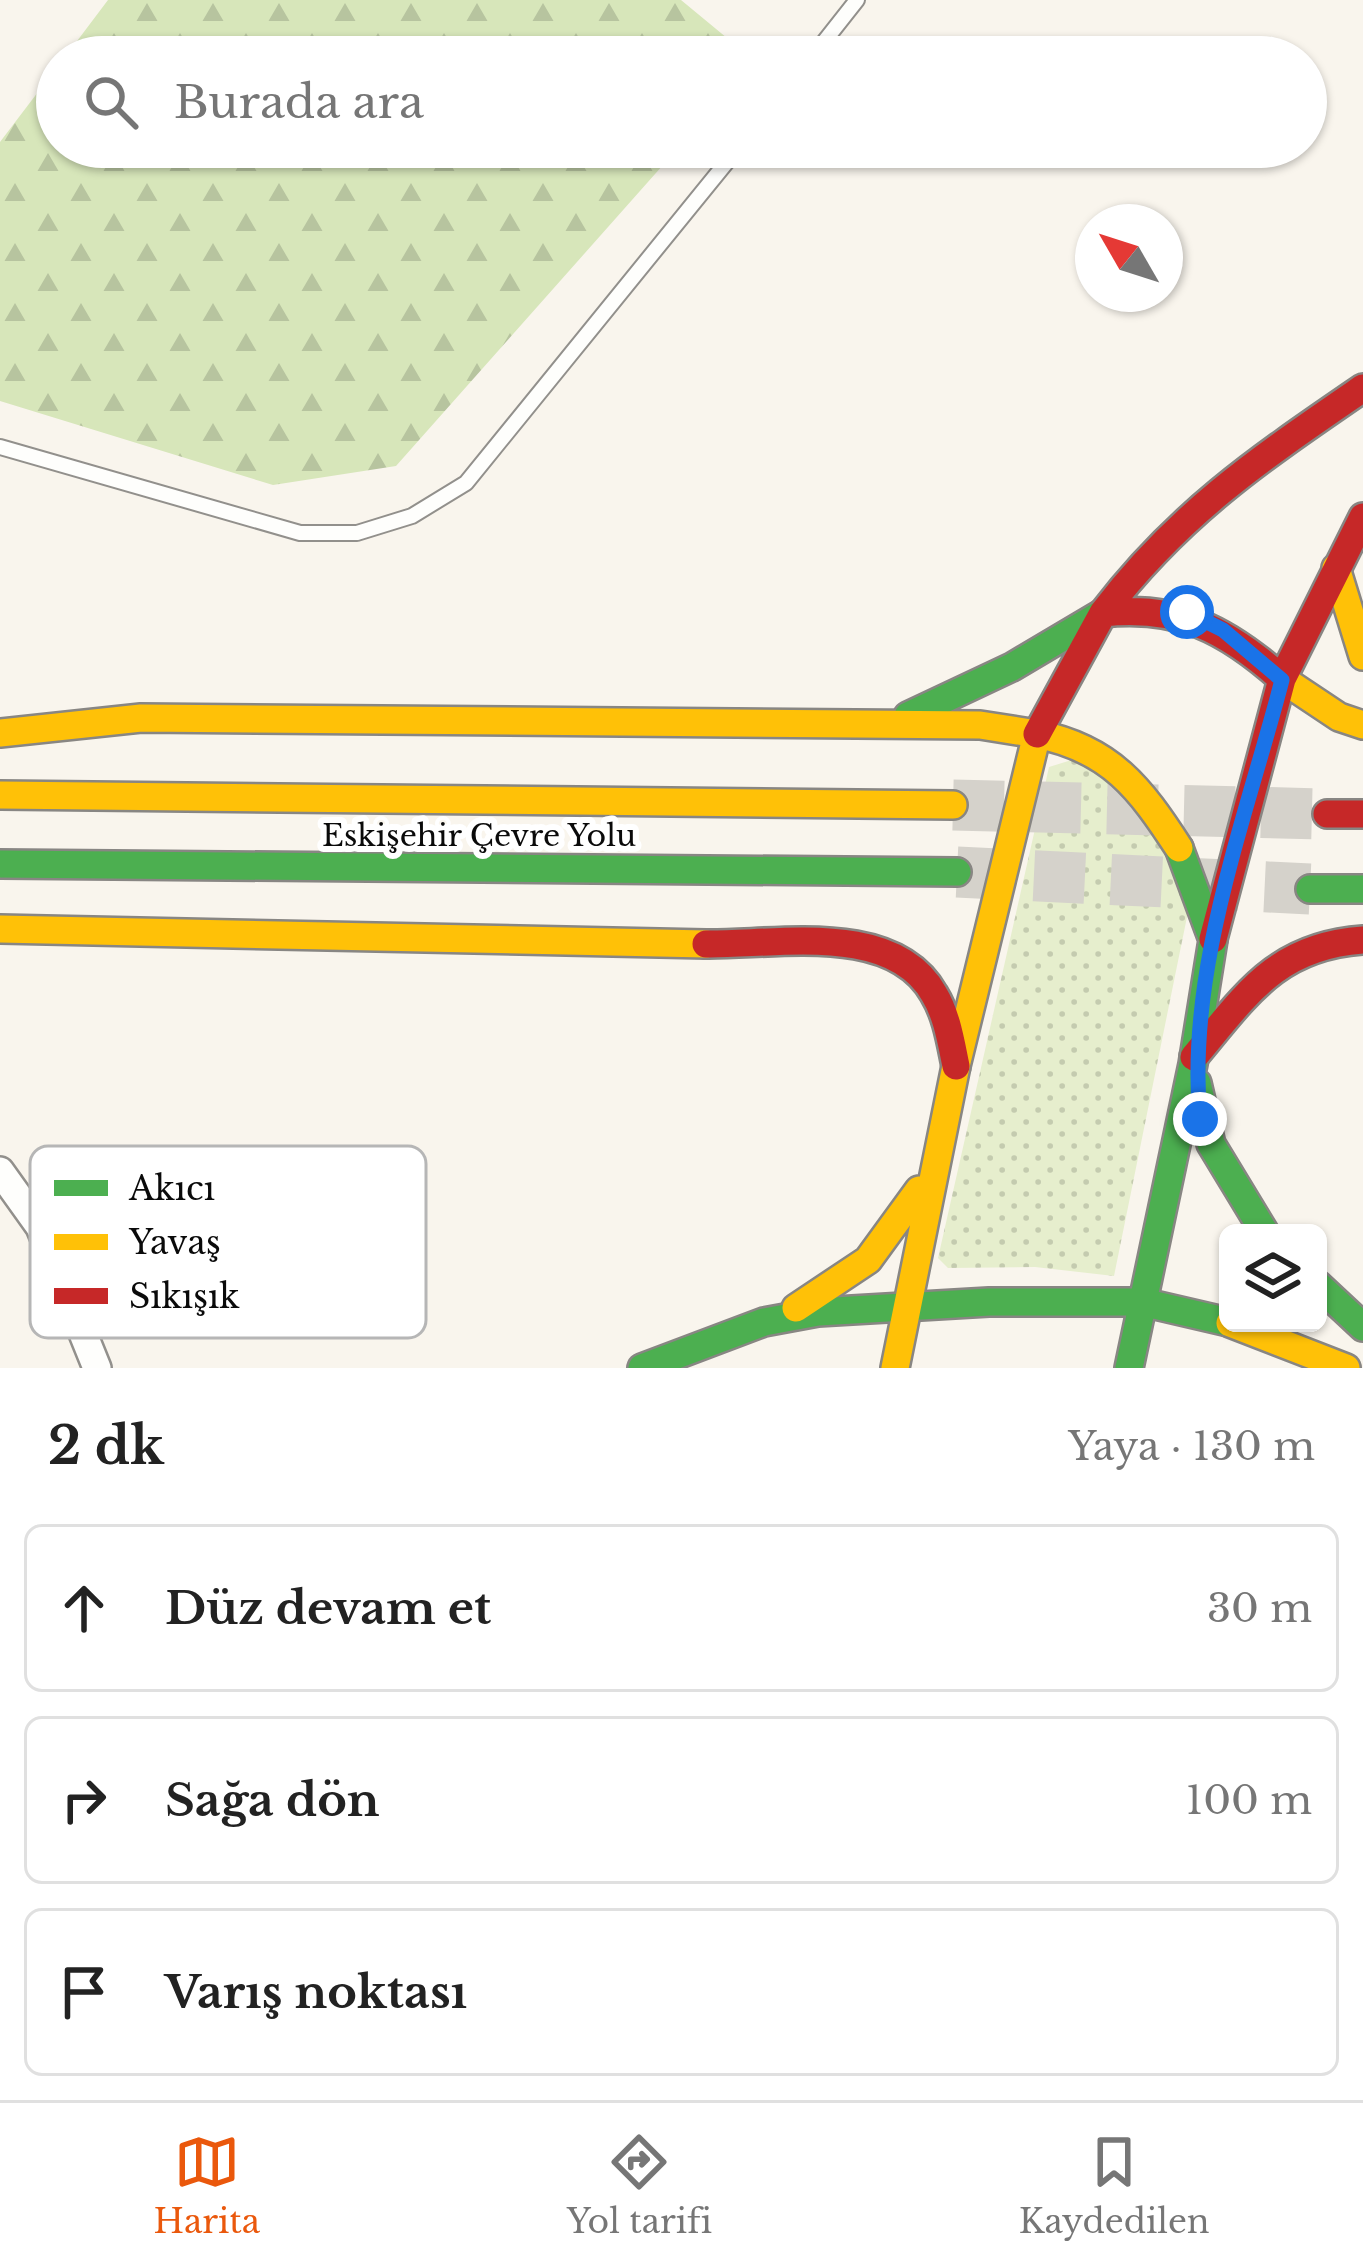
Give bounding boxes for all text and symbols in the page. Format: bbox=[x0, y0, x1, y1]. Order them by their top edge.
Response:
search box bbox=[36, 36, 1327, 168]
icon: search bbox=[78, 69, 144, 135]
text: Burada ara bbox=[174, 74, 424, 130]
north arrow bbox=[1075, 204, 1183, 312]
route start bbox=[1160, 585, 1214, 639]
street label: Eskişehir Çevre Yolu bbox=[322, 817, 636, 854]
route end bbox=[1173, 1092, 1227, 1146]
legend bbox=[30, 1146, 426, 1338]
text: Akıcı bbox=[128, 1168, 215, 1209]
text: Yavaş bbox=[128, 1222, 221, 1263]
map controls bbox=[1219, 1224, 1327, 1332]
button: layers bbox=[1219, 1224, 1327, 1332]
text: Sıkışık bbox=[129, 1276, 240, 1317]
text: 2 dk bbox=[48, 1415, 164, 1478]
text: Yaya · 130 m bbox=[1068, 1422, 1315, 1471]
icon: ahead bbox=[51, 1575, 117, 1641]
text: Düz devam et bbox=[165, 1580, 491, 1636]
text: 30 m bbox=[1207, 1584, 1312, 1633]
icon: right bbox=[51, 1767, 117, 1833]
text: Sağa dön bbox=[165, 1772, 380, 1828]
text: 100 m bbox=[1186, 1776, 1312, 1825]
icon: arrive bbox=[51, 1959, 117, 2025]
text: Varış noktası bbox=[165, 1964, 467, 2020]
tab: Harita bbox=[153, 2129, 260, 2242]
tab: Yol tarifi bbox=[567, 2129, 712, 2242]
tab: Kaydedilen bbox=[1019, 2129, 1210, 2242]

